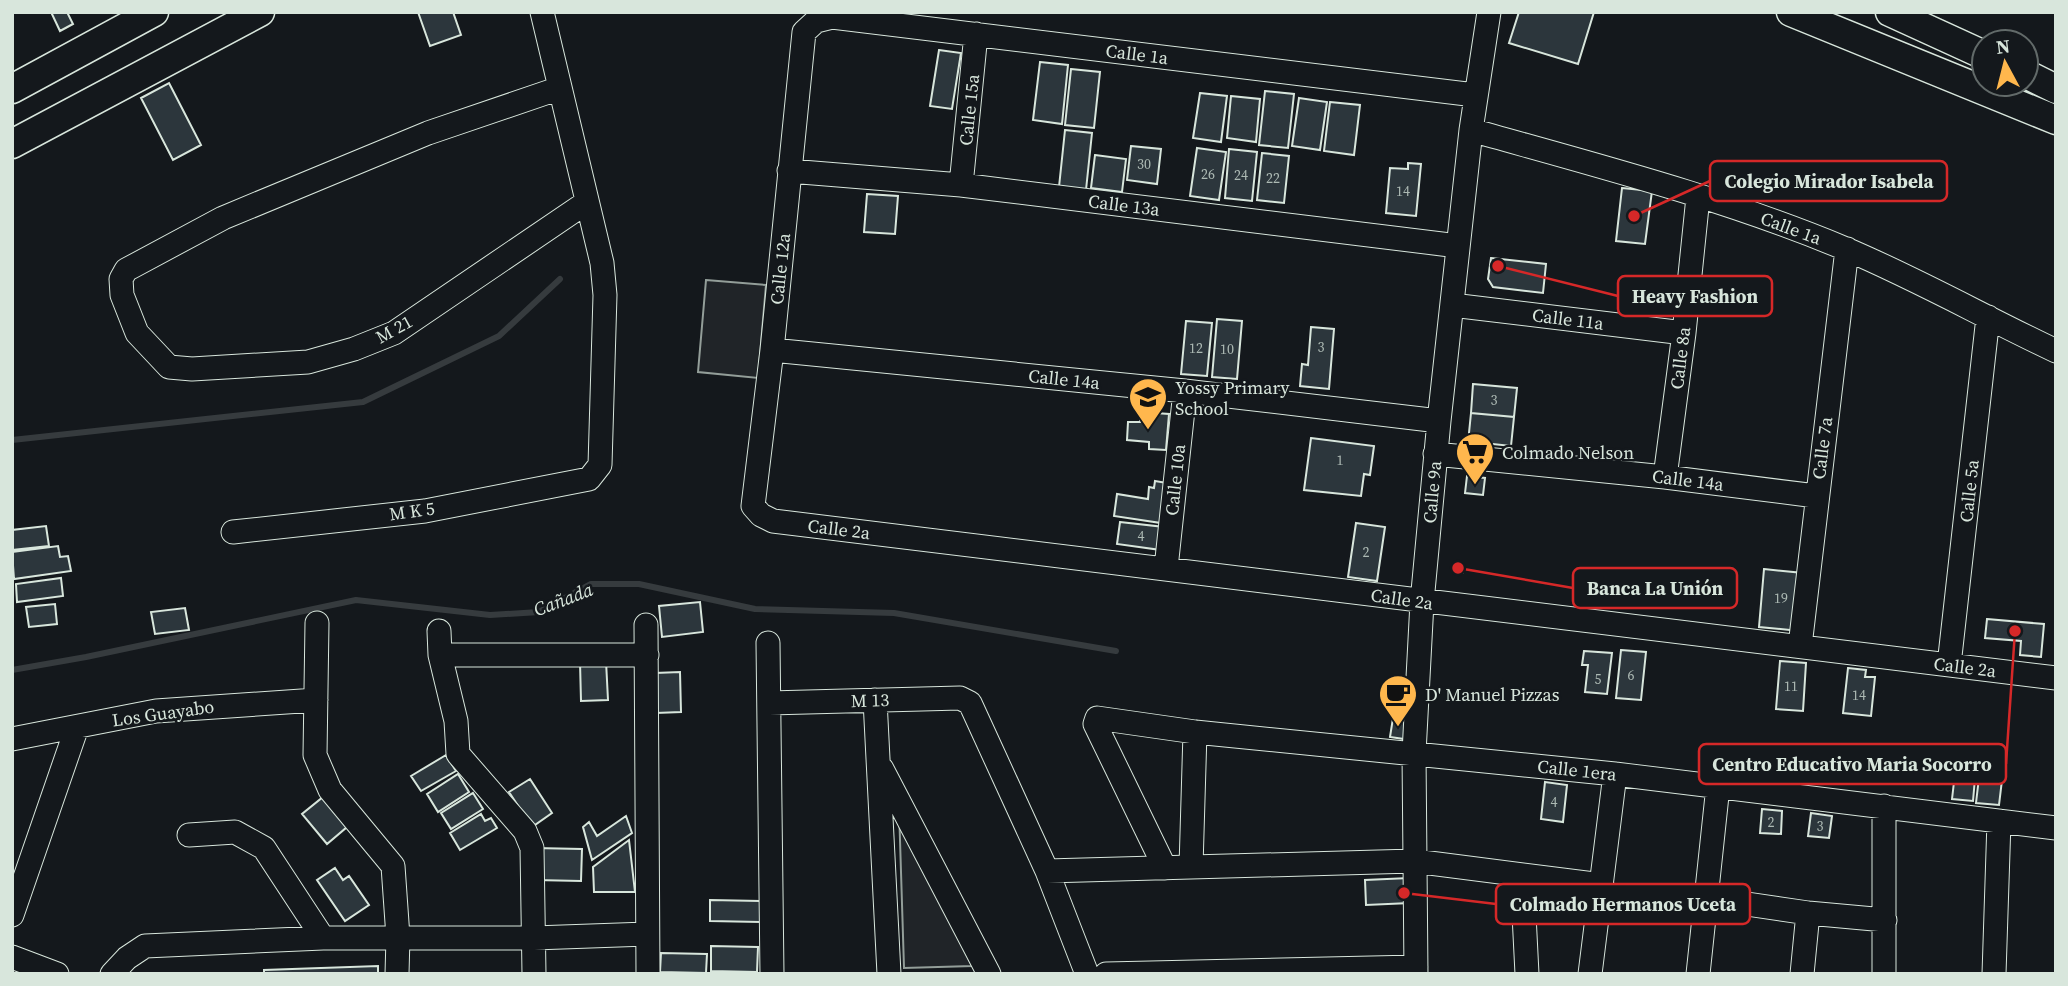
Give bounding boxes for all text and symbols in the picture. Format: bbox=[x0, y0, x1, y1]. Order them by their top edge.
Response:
north arrow bbox=[1970, 28, 2040, 98]
text: N bbox=[1994, 32, 2012, 60]
street label: Calle 1a bbox=[1104, 38, 1171, 70]
street label: Calle 15a bbox=[953, 72, 985, 147]
house number: 30 bbox=[1137, 154, 1151, 174]
callout: Colegio Mirador Isabela bbox=[1710, 161, 1947, 201]
house number: 26 bbox=[1201, 164, 1215, 184]
house number: 24 bbox=[1234, 165, 1248, 185]
house number: 22 bbox=[1266, 168, 1280, 188]
text: Colegio Mirador Isabela bbox=[1724, 168, 1934, 194]
house number: 14 bbox=[1396, 181, 1410, 201]
street label: Calle 13a bbox=[1087, 188, 1162, 222]
street label: Calle 1a bbox=[1757, 206, 1826, 251]
street label: Calle 12a bbox=[764, 231, 796, 306]
callout: Heavy Fashion bbox=[1618, 276, 1772, 316]
text: Heavy Fashion bbox=[1632, 283, 1758, 309]
street label: Calle 11a bbox=[1531, 302, 1606, 336]
street label: M 21 bbox=[371, 309, 417, 349]
street label: Calle 8a bbox=[1664, 324, 1696, 391]
house number: 3 bbox=[1318, 337, 1325, 357]
house number: 12 bbox=[1189, 338, 1203, 358]
house number: 10 bbox=[1220, 339, 1234, 359]
street label: Calle 14a bbox=[1027, 363, 1102, 395]
place label: Yossy Primary School bbox=[1175, 375, 1290, 421]
school or university icon: Yossy Primary School bbox=[1127, 376, 1169, 431]
house number: 3 bbox=[1491, 390, 1498, 410]
street label: Calle 7a bbox=[1806, 414, 1838, 481]
supermarket icon: Colmado Nelson bbox=[1454, 431, 1496, 486]
place label: Colmado Nelson bbox=[1502, 440, 1634, 465]
street label: Calle 10a bbox=[1159, 442, 1191, 517]
house number: 1 bbox=[1337, 450, 1344, 470]
street label: Calle 5a bbox=[1953, 458, 1985, 524]
street label: Calle 9a bbox=[1417, 459, 1447, 524]
street label: Calle 14a bbox=[1651, 463, 1726, 497]
street label: M K 5 bbox=[388, 495, 436, 527]
street label: Calle 2a bbox=[806, 513, 873, 545]
house number: 4 bbox=[1138, 526, 1145, 546]
house number: 2 bbox=[1363, 542, 1370, 562]
callout: Banca La Unión bbox=[1573, 568, 1737, 608]
text: Banca La Unión bbox=[1587, 575, 1724, 601]
water label: Cañada bbox=[530, 576, 597, 622]
street label: Calle 2a bbox=[1369, 582, 1436, 616]
house number: 19 bbox=[1774, 588, 1788, 608]
street label: Calle 2a bbox=[1932, 651, 1999, 683]
house number: 6 bbox=[1628, 665, 1635, 685]
house number: 5 bbox=[1595, 669, 1602, 689]
cafe icon: D' Manuel Pizzas bbox=[1377, 673, 1419, 728]
house number: 11 bbox=[1784, 676, 1798, 696]
place label: D' Manuel Pizzas bbox=[1425, 682, 1560, 707]
house number: 14 bbox=[1852, 685, 1866, 705]
street label: M 13 bbox=[850, 687, 890, 713]
street label: Los Guayabo bbox=[110, 693, 216, 733]
callout: Centro Educativo Maria Socorro bbox=[1699, 744, 2006, 784]
text: Centro Educativo Maria Socorro bbox=[1712, 751, 1992, 777]
street label: Calle 1era bbox=[1536, 753, 1619, 787]
house number: 4 bbox=[1551, 792, 1558, 812]
house number: 2 bbox=[1768, 812, 1775, 832]
house number: 3 bbox=[1817, 816, 1824, 836]
callout: Colmado Hermanos Uceta bbox=[1496, 884, 1750, 924]
text: Colmado Hermanos Uceta bbox=[1510, 891, 1737, 917]

